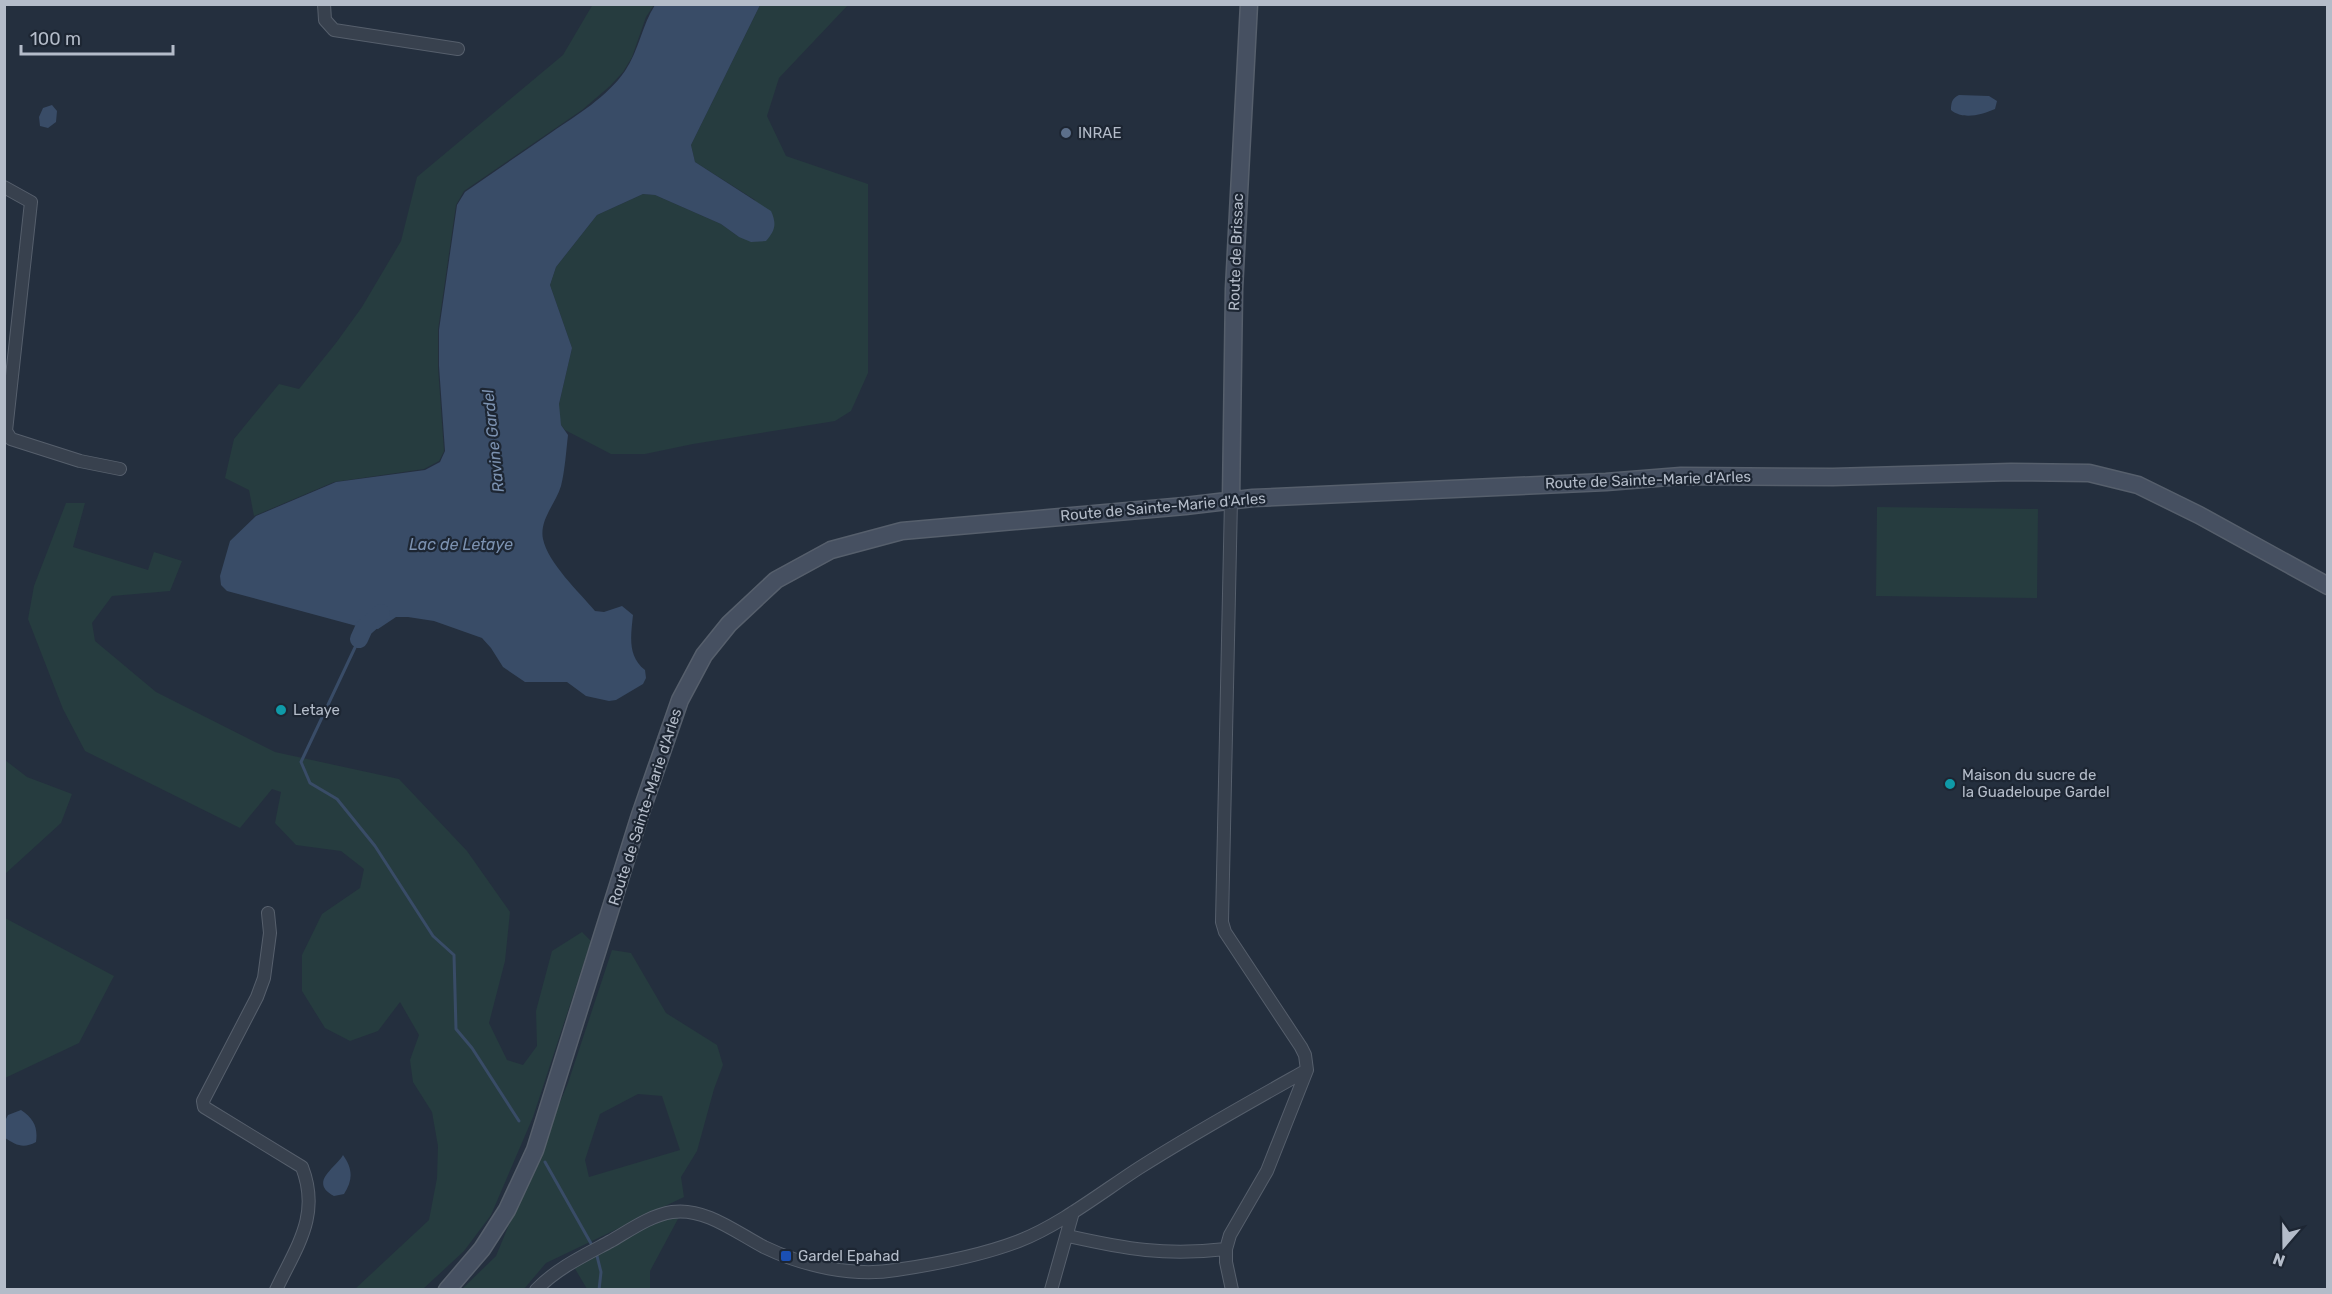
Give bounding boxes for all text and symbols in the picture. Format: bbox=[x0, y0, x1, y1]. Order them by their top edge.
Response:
scale bar bbox=[21, 18, 172, 56]
text: 100 m bbox=[30, 28, 81, 50]
place label: INRAE bbox=[1078, 124, 1122, 142]
marker: INRAE bbox=[1059, 126, 1073, 140]
street label: Route de Brissac bbox=[1225, 193, 1247, 311]
water label: Ravine Gardel bbox=[478, 387, 508, 494]
street label: Route de Sainte-Marie d'Arles bbox=[1545, 467, 1752, 493]
street label: Route de Sainte-Marie d'Arles bbox=[1060, 489, 1267, 525]
water label: Lac de Letaye bbox=[409, 535, 513, 554]
place label: Letaye bbox=[293, 701, 340, 719]
marker: Letaye bbox=[274, 703, 288, 717]
street label: Route de Sainte-Marie d'Arles bbox=[605, 706, 686, 908]
place label: Maison du sucre de la Guadeloupe Gardel bbox=[1962, 766, 2110, 801]
marker: Maison du sucre de la Guadeloupe Gardel bbox=[1943, 777, 1957, 791]
north arrow bbox=[2254, 1216, 2314, 1276]
place label: Gardel Epahad bbox=[798, 1247, 899, 1265]
marker: Gardel Epahad bbox=[779, 1249, 793, 1263]
text: N bbox=[2270, 1249, 2288, 1271]

